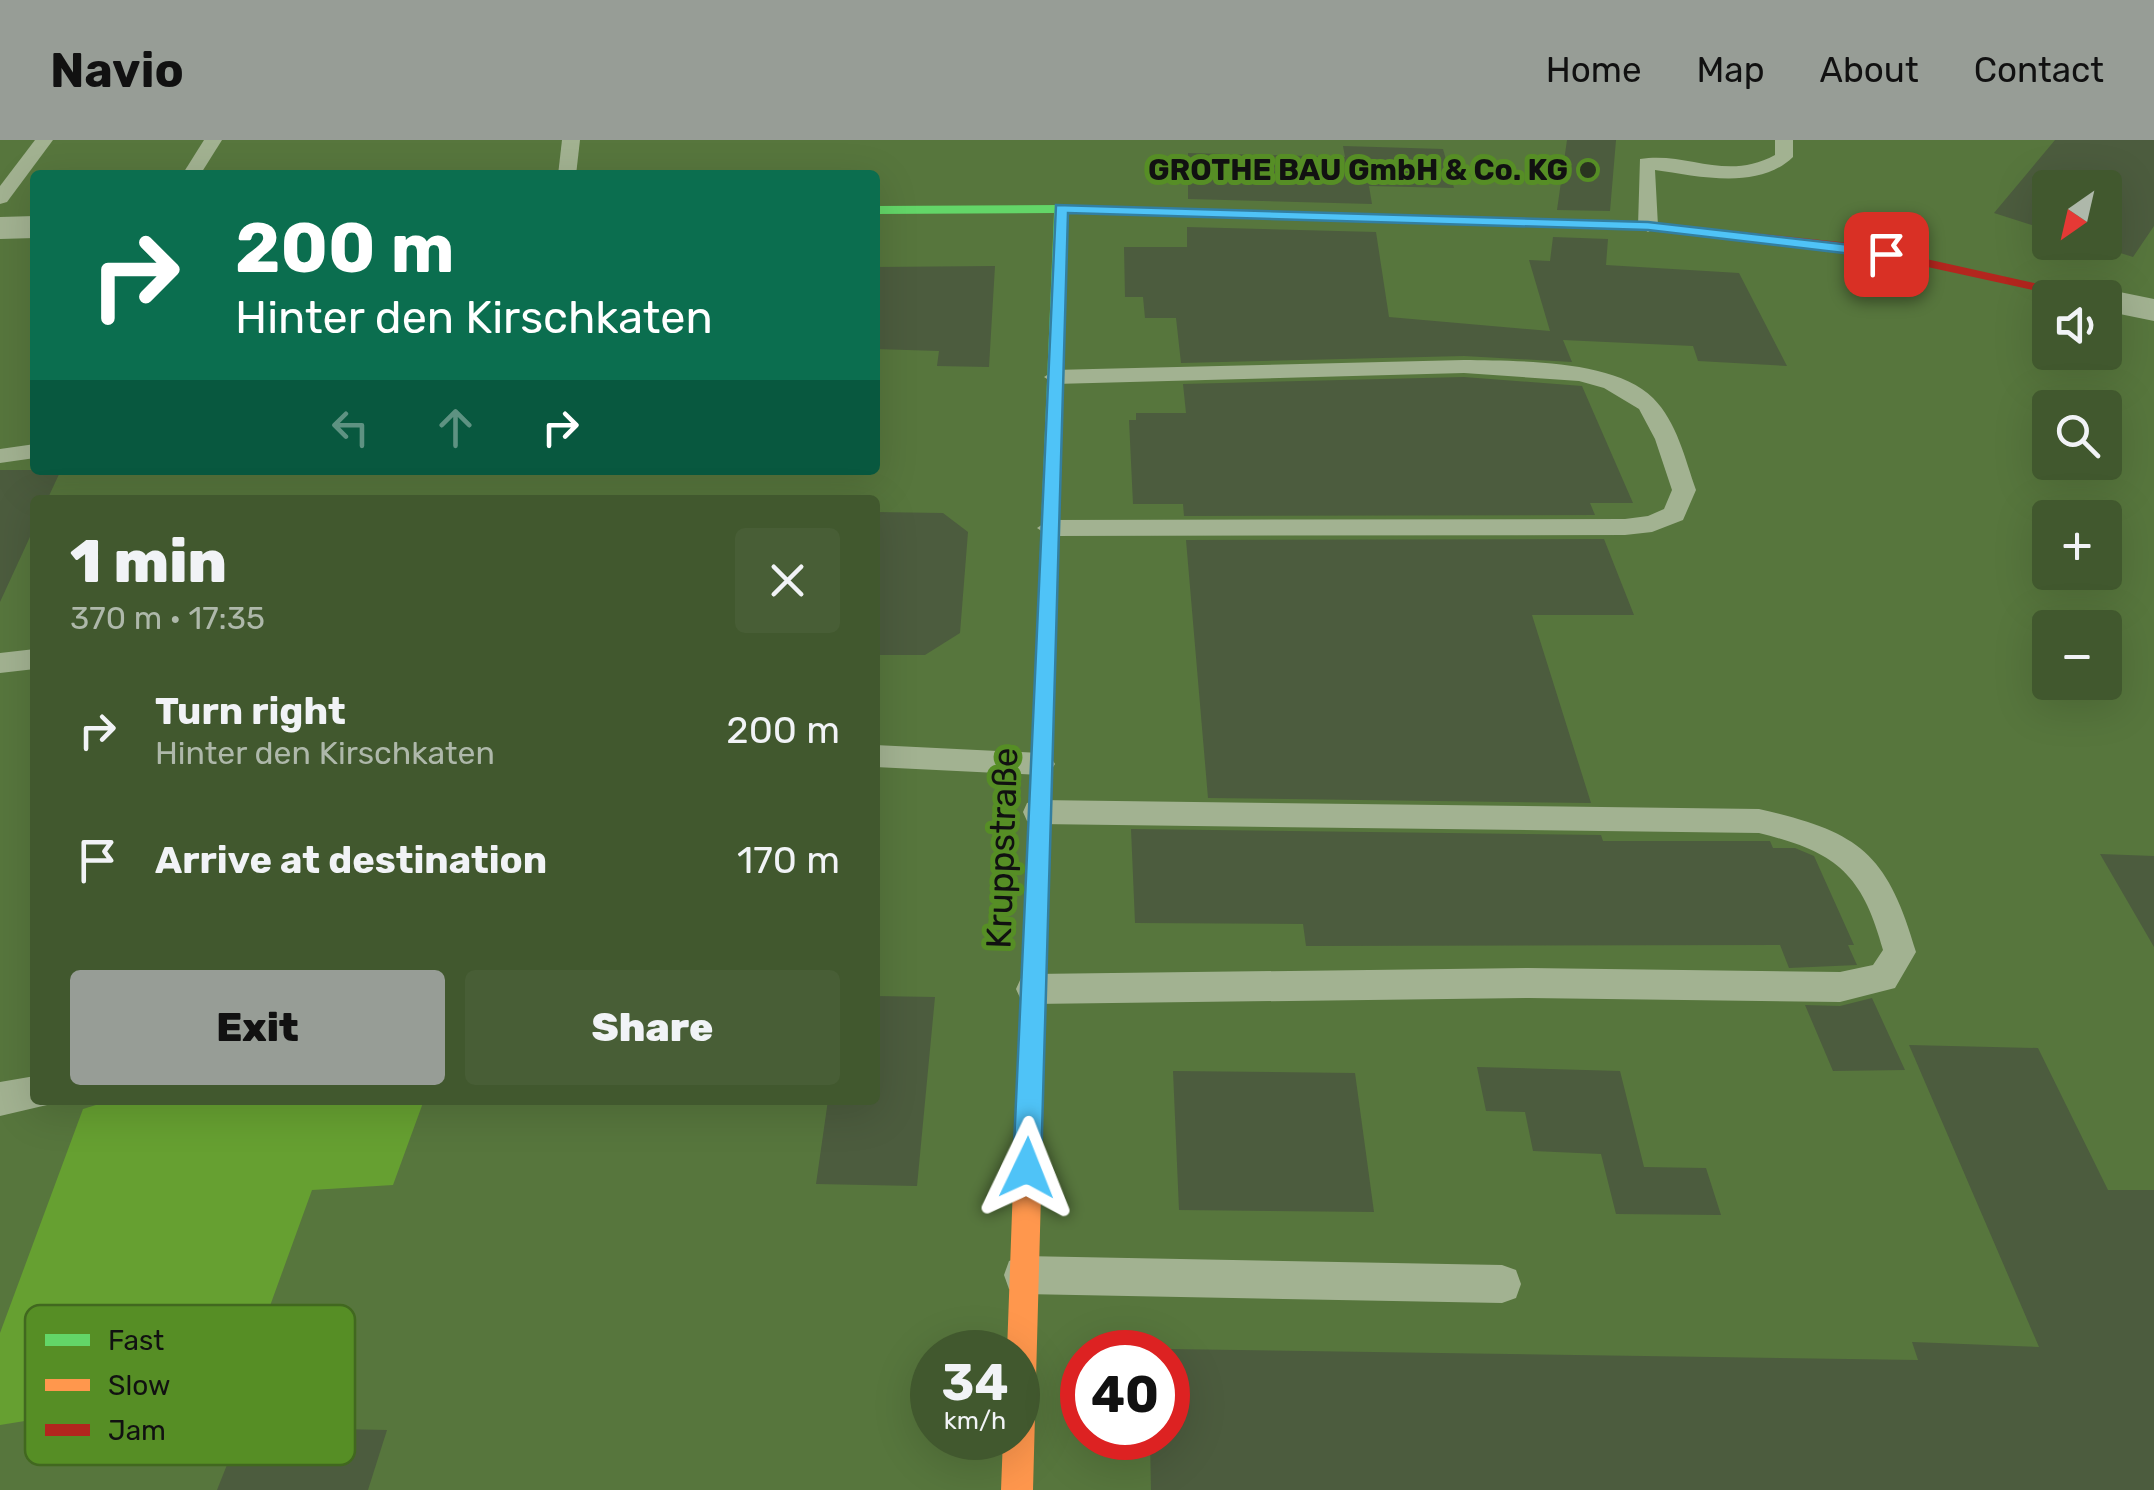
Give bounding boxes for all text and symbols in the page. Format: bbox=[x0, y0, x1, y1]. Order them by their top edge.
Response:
text: Navio bbox=[50, 42, 184, 99]
text: Home bbox=[1546, 49, 1642, 91]
text: Map bbox=[1697, 49, 1765, 91]
text: About bbox=[1820, 49, 1919, 91]
text: Contact bbox=[1974, 49, 2104, 91]
place label: GROTHE BAU GmbH & Co. KG bbox=[1148, 152, 1568, 188]
marker: GROTHE BAU GmbH & Co. KG bbox=[1577, 159, 1599, 181]
north arrow bbox=[2032, 170, 2122, 260]
map controls bbox=[2032, 170, 2122, 700]
text: 200 m bbox=[235, 207, 455, 290]
icon: right bbox=[70, 210, 200, 340]
pin bbox=[1844, 212, 1929, 297]
icon: arrive bbox=[1859, 227, 1914, 282]
button: sound bbox=[2032, 280, 2122, 370]
text: Hinter den Kirschkaten bbox=[235, 291, 713, 344]
button: search bbox=[2032, 390, 2122, 480]
icon: left bbox=[323, 400, 378, 455]
icon: ahead bbox=[428, 400, 483, 455]
icon: right bbox=[533, 400, 588, 455]
button: + bbox=[2032, 500, 2122, 590]
text: 1 min bbox=[70, 526, 227, 597]
button: close bbox=[735, 528, 840, 633]
text: 370 m · 17:35 bbox=[70, 599, 265, 637]
button: − bbox=[2032, 610, 2122, 700]
text: Turn right bbox=[155, 688, 346, 734]
icon: right bbox=[70, 703, 125, 758]
text: 200 m bbox=[726, 707, 840, 753]
text: Hinter den Kirschkaten bbox=[155, 734, 495, 772]
street label: Kruppstraße bbox=[978, 747, 1026, 949]
icon: arrive bbox=[70, 833, 125, 888]
text: Arrive at destination bbox=[155, 837, 547, 883]
text: 170 m bbox=[737, 837, 840, 883]
button: Exit bbox=[70, 970, 445, 1085]
button: Share bbox=[465, 970, 840, 1085]
position arrow bbox=[975, 1116, 1079, 1220]
legend bbox=[25, 1305, 355, 1465]
text: Fast bbox=[108, 1324, 164, 1357]
speed limit sign: 40 bbox=[1060, 1330, 1190, 1460]
text: 34 bbox=[941, 1353, 1009, 1413]
text: Slow bbox=[108, 1369, 170, 1402]
text: km/h bbox=[944, 1406, 1006, 1435]
text: Jam bbox=[108, 1414, 166, 1447]

